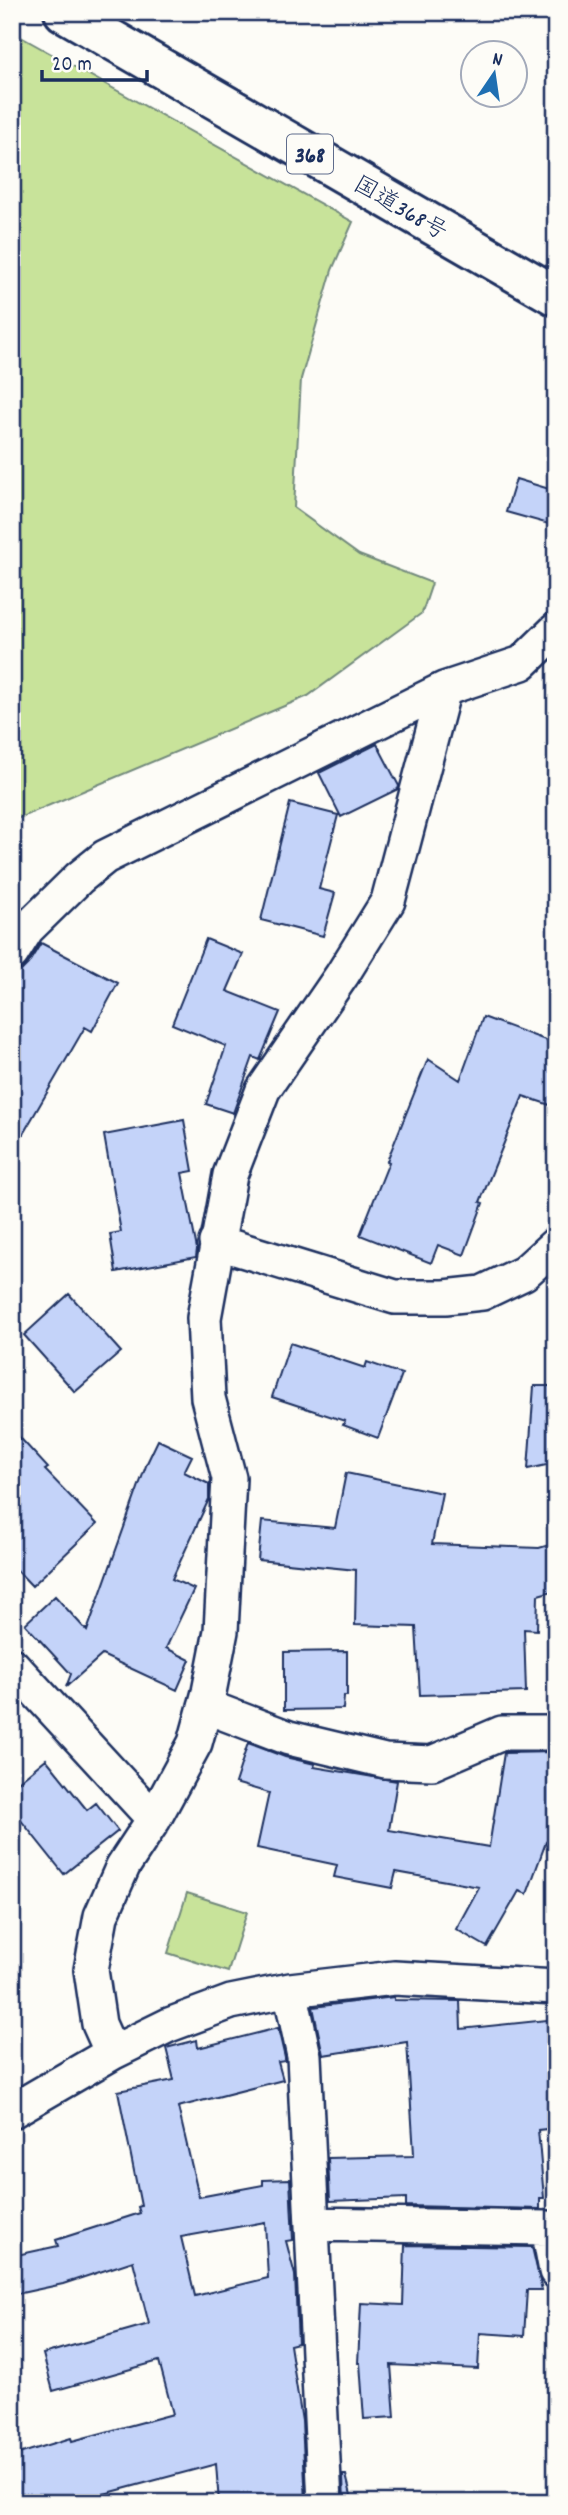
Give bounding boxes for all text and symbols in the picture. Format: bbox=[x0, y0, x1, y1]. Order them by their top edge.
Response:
scale bar bbox=[42, 38, 147, 82]
north arrow bbox=[460, 38, 530, 108]
text: N bbox=[489, 47, 505, 75]
text: 20 m bbox=[52, 51, 92, 81]
road number: 368 bbox=[287, 134, 333, 174]
street label: 国道368号 bbox=[346, 169, 453, 250]

